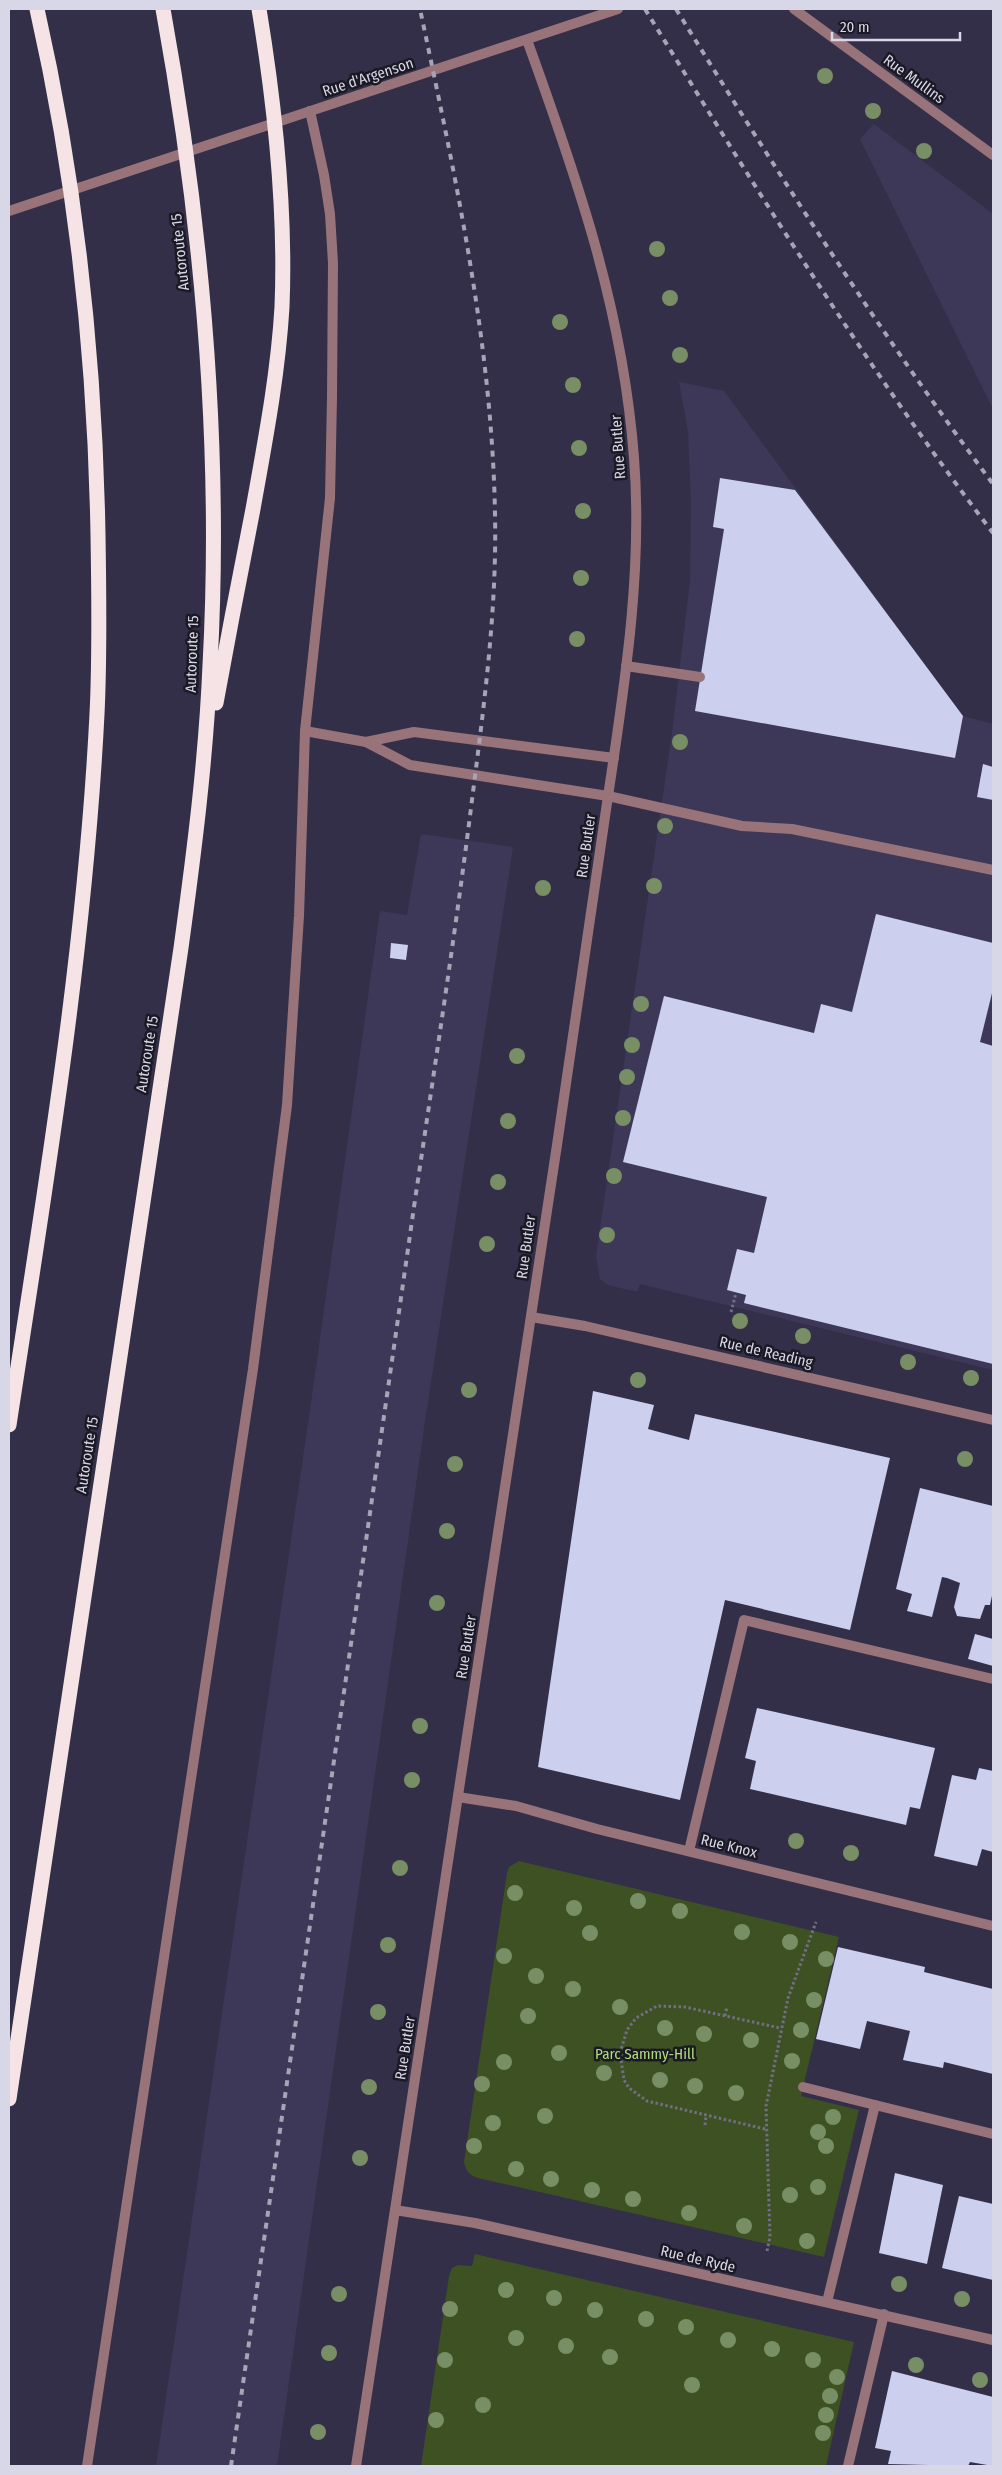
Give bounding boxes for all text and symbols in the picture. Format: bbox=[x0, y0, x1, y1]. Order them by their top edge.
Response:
scale bar bbox=[832, 10, 960, 42]
text: 20 m bbox=[840, 18, 870, 36]
street label: Rue Mullins bbox=[880, 51, 948, 107]
street label: Rue d'Argenson bbox=[320, 54, 416, 100]
street label: Autoroute 15 bbox=[167, 213, 193, 291]
street label: Rue Butler bbox=[607, 414, 629, 480]
street label: Autoroute 15 bbox=[182, 615, 202, 693]
street label: Rue Butler bbox=[573, 812, 599, 879]
street label: Autoroute 15 bbox=[132, 1014, 162, 1094]
street label: Rue Butler bbox=[513, 1213, 539, 1280]
street label: Rue de Reading bbox=[718, 1333, 814, 1371]
street label: Autoroute 15 bbox=[72, 1415, 102, 1495]
street label: Rue Butler bbox=[452, 1613, 480, 1680]
street label: Rue Knox bbox=[699, 1830, 759, 1862]
street label: Rue Butler bbox=[391, 2014, 419, 2081]
park label: Parc Sammy-Hill bbox=[595, 2045, 695, 2063]
street label: Rue de Ryde bbox=[659, 2242, 737, 2276]

